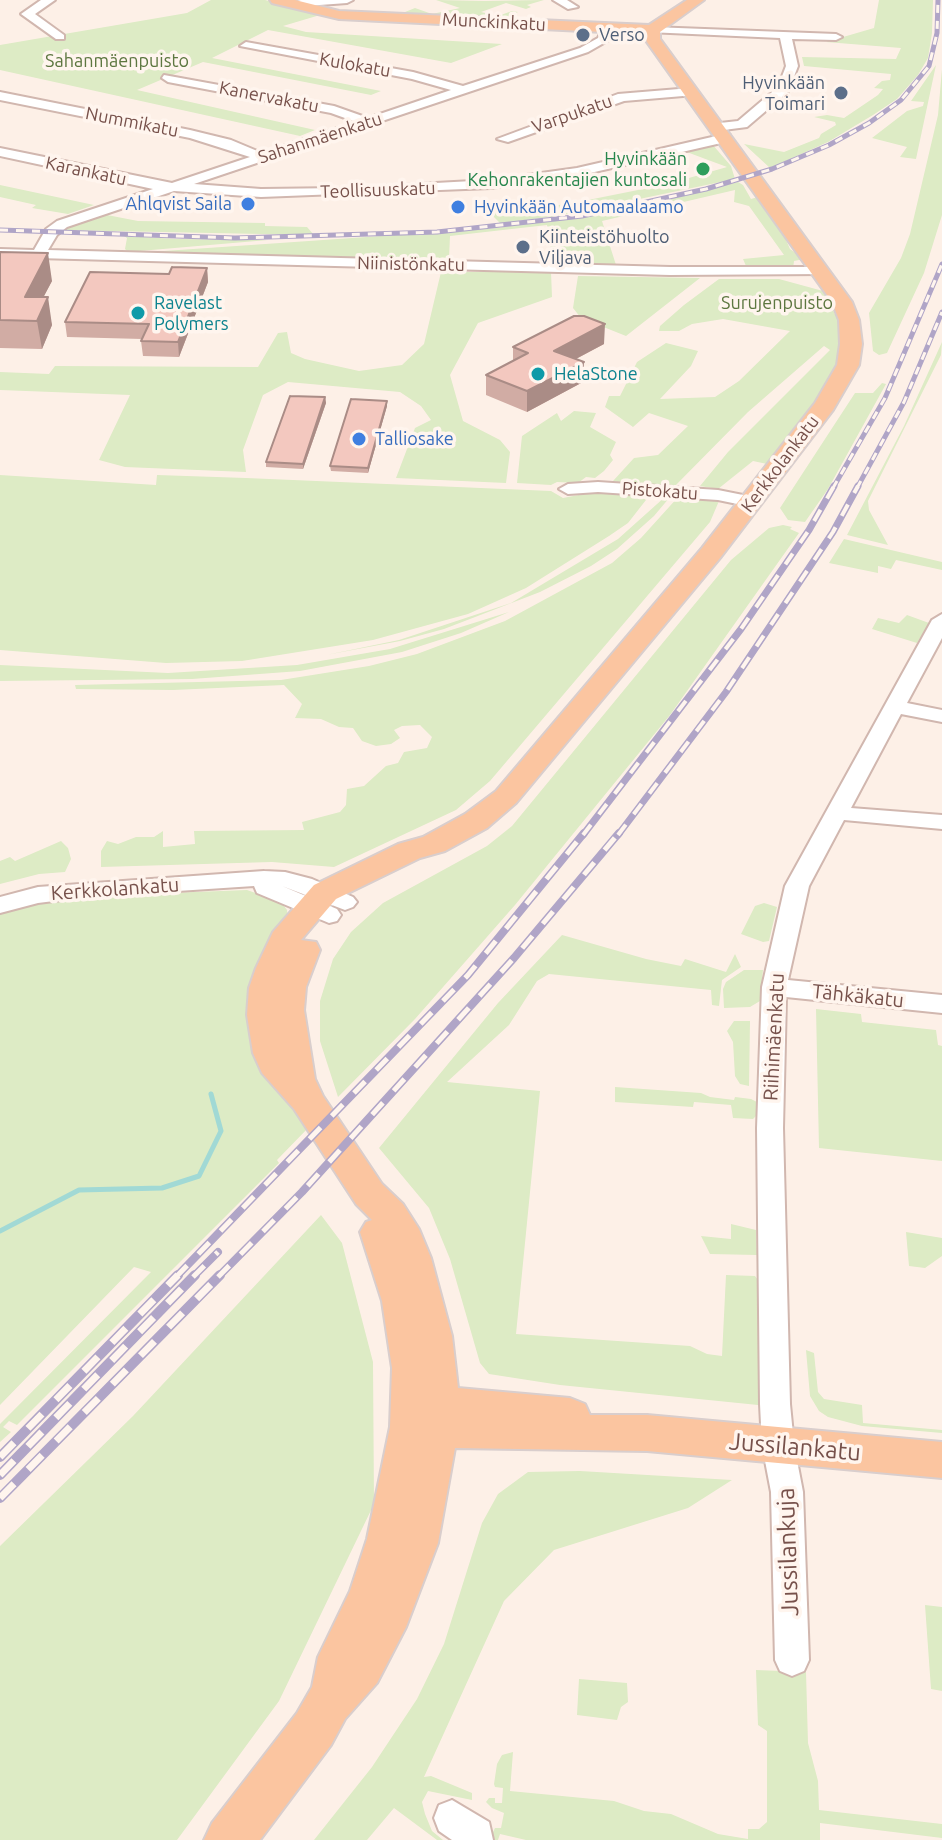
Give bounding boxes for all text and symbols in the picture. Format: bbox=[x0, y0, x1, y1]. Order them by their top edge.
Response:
street label: Munckinkatu bbox=[442, 8, 546, 36]
place label: Verso bbox=[599, 24, 645, 46]
marker: Verso bbox=[574, 26, 592, 44]
street label: Kulokatu bbox=[318, 48, 392, 82]
park label: Sahanmäenpuisto bbox=[45, 50, 189, 72]
place label: Hyvinkään Toimari bbox=[742, 72, 825, 114]
street label: Kanervakatu bbox=[217, 77, 321, 117]
marker: Hyvinkään Toimari bbox=[832, 84, 850, 102]
street label: Varpukatu bbox=[529, 90, 615, 138]
street label: Nummikatu bbox=[84, 102, 180, 142]
street label: Sahanmäenkatu bbox=[255, 108, 385, 168]
place label: Hyvinkään Kehonrakentajien kuntosali bbox=[467, 148, 687, 190]
street label: Karankatu bbox=[44, 152, 128, 190]
marker: Hyvinkään Kehonrakentajien kuntosali bbox=[694, 160, 712, 178]
street label: Teollisuuskatu bbox=[320, 177, 436, 203]
place label: Ahlqvist Saila bbox=[126, 193, 232, 215]
marker: Ahlqvist Saila bbox=[239, 195, 257, 213]
place label: Hyvinkään Automaalaamo bbox=[474, 196, 684, 218]
marker: Hyvinkään Automaalaamo bbox=[449, 198, 467, 216]
place label: Kiinteistöhuolto Viljava bbox=[539, 226, 669, 268]
marker: Kiinteistöhuolto Viljava bbox=[514, 238, 532, 256]
street label: Niinistönkatu bbox=[357, 252, 465, 276]
place label: Ravelast Polymers bbox=[154, 292, 229, 334]
park label: Surujenpuisto bbox=[721, 292, 833, 314]
marker: Ravelast Polymers bbox=[129, 304, 147, 322]
place label: HelaStone bbox=[554, 363, 638, 385]
marker: HelaStone bbox=[529, 365, 547, 383]
street label: Kerkkolankatu bbox=[737, 411, 823, 517]
place label: Talliosake bbox=[375, 428, 454, 450]
marker: Talliosake bbox=[350, 430, 368, 448]
street label: Pistokatu bbox=[621, 478, 699, 504]
street label: Kerkkolankatu bbox=[50, 873, 180, 905]
street label: Riihimäenkatu bbox=[759, 972, 789, 1102]
street label: Tähkäkatu bbox=[811, 979, 905, 1013]
street label: Jussilankatu bbox=[728, 1427, 862, 1467]
street label: Jussilankuja bbox=[771, 1487, 805, 1617]

